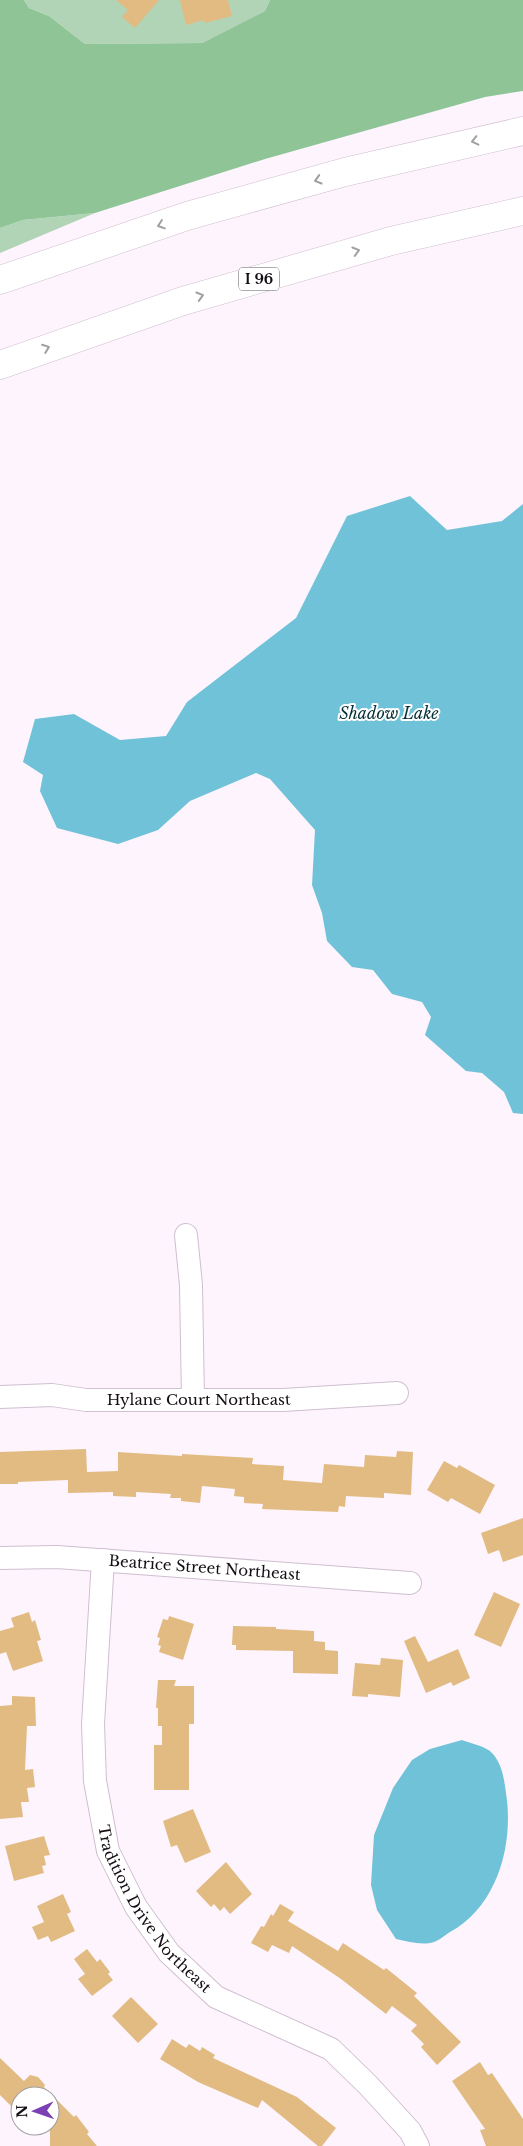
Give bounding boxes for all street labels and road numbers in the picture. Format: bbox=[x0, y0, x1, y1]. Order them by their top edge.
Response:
road number: I 96 bbox=[239, 268, 279, 290]
street label: Hylane Court Northeast bbox=[107, 1390, 291, 1409]
street label: Beatrice Street Northeast bbox=[108, 1551, 302, 1584]
street label: Tradition Drive Northeast bbox=[94, 1823, 216, 1997]

